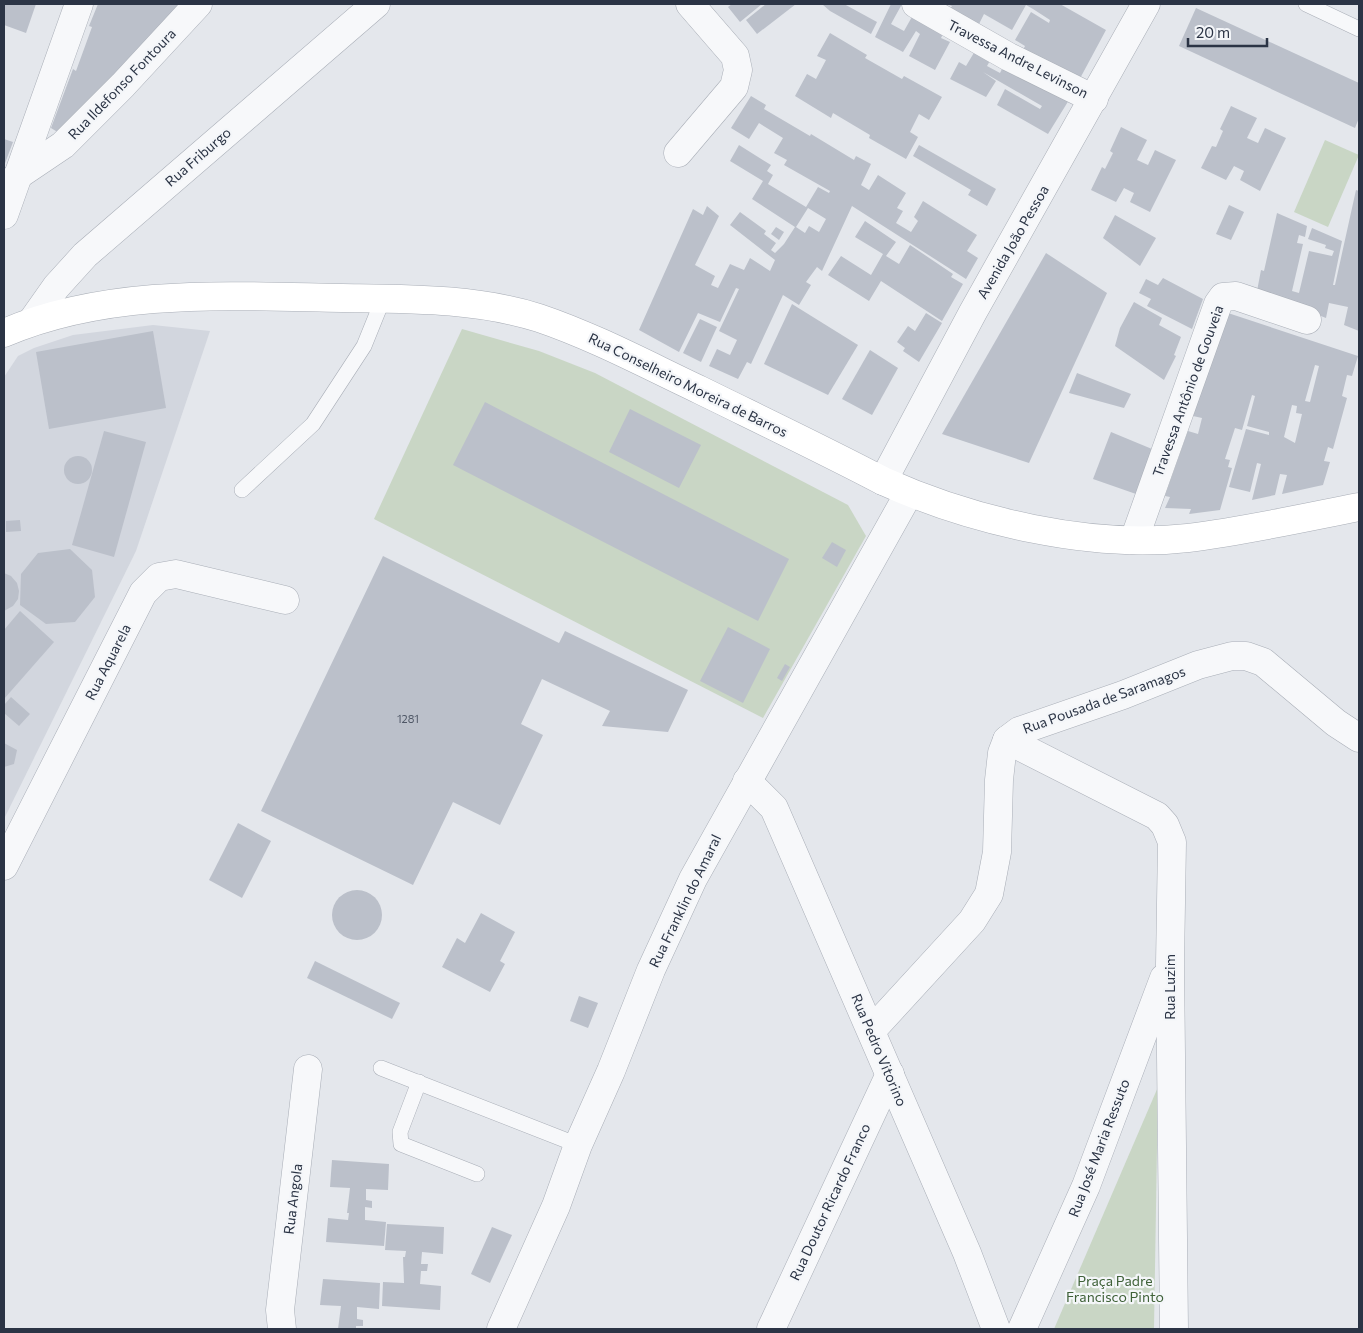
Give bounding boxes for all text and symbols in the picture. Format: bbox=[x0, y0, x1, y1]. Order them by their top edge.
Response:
scale bar bbox=[1188, 15, 1267, 47]
street label: Travessa Andre Levinson bbox=[945, 16, 1091, 101]
text: 20 m bbox=[1196, 23, 1230, 41]
street label: Rua Ildefonso Fontoura bbox=[64, 25, 179, 143]
street label: Rua Friburgo bbox=[161, 123, 234, 190]
street label: Avenida João Pessoa bbox=[973, 182, 1052, 302]
street label: Travessa Antônio de Gouveia bbox=[1148, 303, 1227, 479]
street label: Rua Conselheiro Moreira de Barros bbox=[586, 329, 791, 440]
street label: Rua Aquarela bbox=[81, 621, 134, 703]
street label: Rua Pousada de Saramagos bbox=[1020, 662, 1187, 737]
house number: 1281 bbox=[397, 712, 419, 725]
street label: Rua Franklin do Amaral bbox=[645, 832, 724, 970]
street label: Rua Luzim bbox=[1161, 954, 1178, 1020]
street label: Rua Pedro Vitorino bbox=[848, 991, 911, 1109]
street label: Rua José Maria Ressuto bbox=[1064, 1076, 1133, 1219]
street label: Rua Doutor Ricardo Franco bbox=[786, 1120, 873, 1283]
street label: Rua Angola bbox=[280, 1162, 305, 1235]
park label: Praça Padre Francisco Pinto bbox=[1066, 1272, 1164, 1305]

